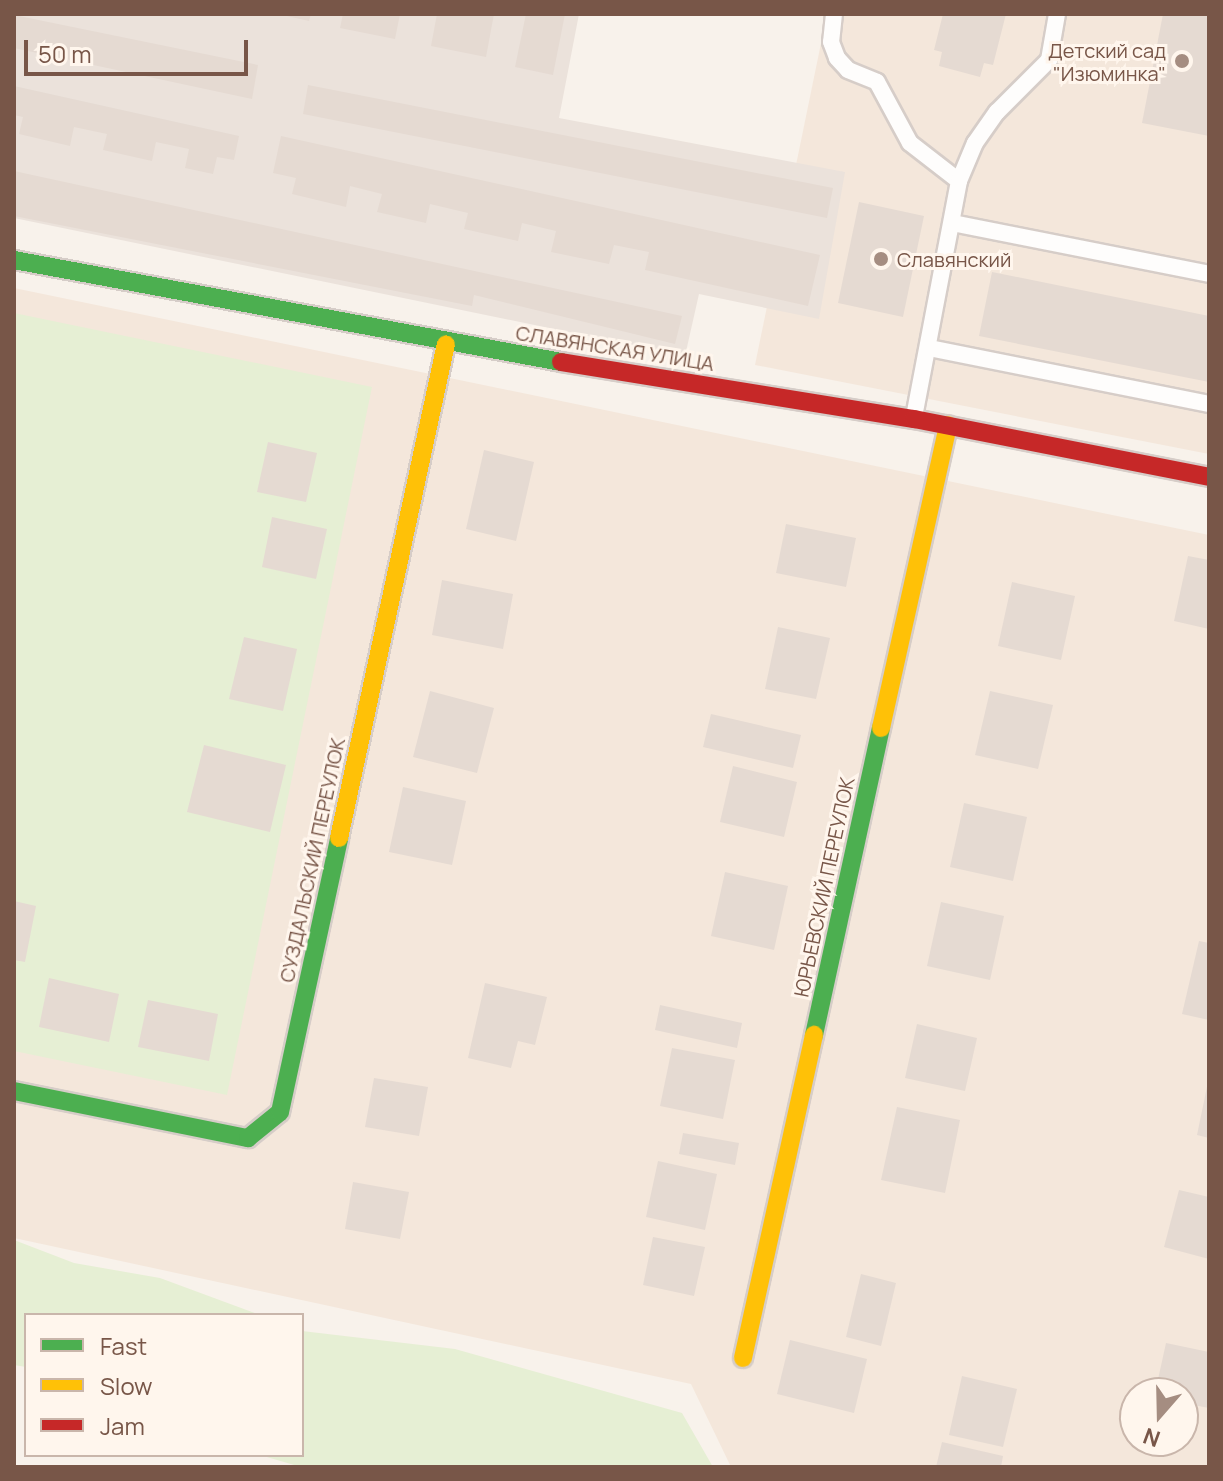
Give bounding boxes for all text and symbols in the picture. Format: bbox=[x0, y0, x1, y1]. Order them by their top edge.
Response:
scale bar bbox=[28, 24, 252, 74]
text: 50 m bbox=[38, 37, 92, 70]
place label: Детский сад "Изюминка" bbox=[1048, 38, 1166, 85]
marker: Детский сад "Изюминка" bbox=[1173, 52, 1191, 70]
place label: Славянский bbox=[897, 247, 1011, 271]
marker: Славянский bbox=[872, 250, 890, 268]
street label: СЛАВЯНСКАЯ УЛИЦА bbox=[514, 320, 716, 376]
street label: СУЗДАЛЬСКИЙ ПЕРЕУЛОК bbox=[274, 736, 350, 984]
street label: ЮРЬЕВСКИЙ ПЕРЕУЛОК bbox=[789, 775, 859, 999]
legend bbox=[24, 1313, 304, 1457]
text: Fast bbox=[100, 1329, 147, 1362]
text: Slow bbox=[100, 1369, 153, 1402]
north arrow bbox=[1119, 1377, 1199, 1457]
text: Jam bbox=[100, 1409, 145, 1442]
text: N bbox=[1139, 1421, 1164, 1454]

